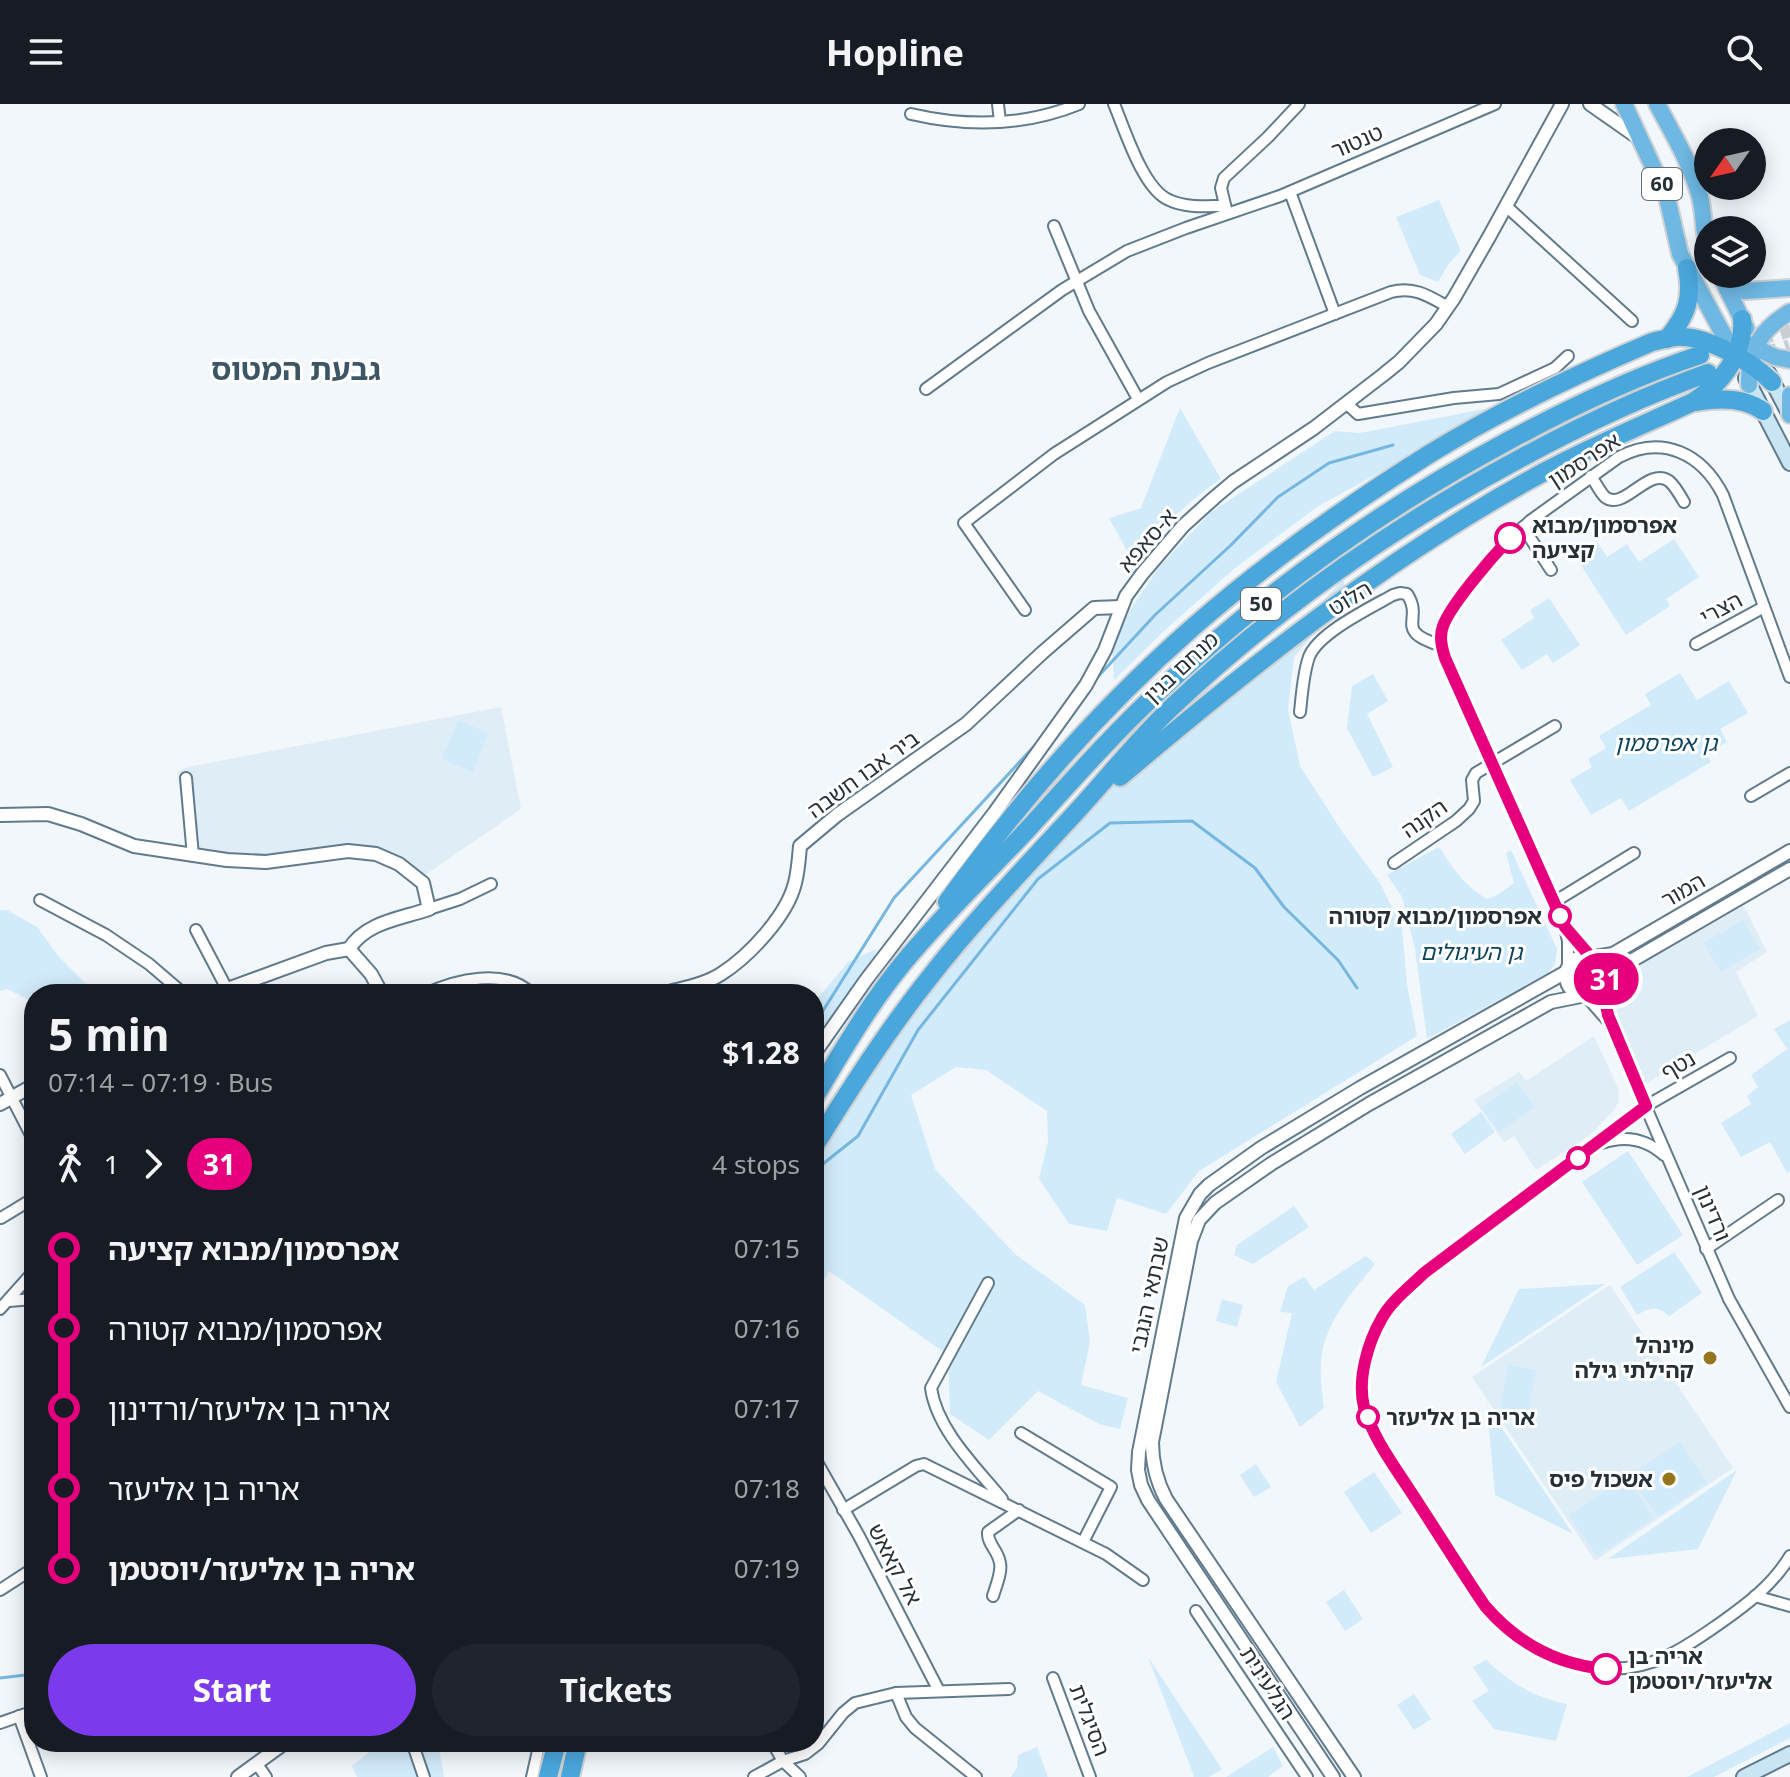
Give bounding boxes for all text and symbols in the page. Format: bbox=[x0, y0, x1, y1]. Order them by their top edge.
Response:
text: Hopline bbox=[826, 28, 964, 77]
icon: menu bbox=[24, 30, 68, 74]
icon: search bbox=[1722, 30, 1766, 74]
street label: טנטור bbox=[1326, 117, 1387, 164]
north arrow bbox=[1694, 128, 1766, 200]
map controls bbox=[1694, 128, 1766, 288]
road number: 60 bbox=[1642, 168, 1682, 200]
button: layers bbox=[1694, 216, 1766, 288]
district label: גבעת המטוס bbox=[211, 348, 381, 389]
street label: אפרסמון bbox=[1542, 425, 1625, 494]
street label: א-סאפא bbox=[1111, 502, 1182, 578]
place label: אפרסמון/מבוא קציעה bbox=[1532, 510, 1677, 564]
marker: אפרסמון/מבוא קציעה bbox=[1495, 523, 1525, 553]
street label: הלוט bbox=[1323, 573, 1377, 622]
street label: הצרי bbox=[1695, 584, 1747, 631]
road number: 50 bbox=[1241, 588, 1281, 620]
street label: מנחם בגין bbox=[1137, 625, 1224, 709]
street label: ביר אבו חשבה bbox=[801, 723, 924, 824]
park label: גן אפרסמון bbox=[1615, 728, 1719, 757]
street label: הקנה bbox=[1395, 791, 1452, 844]
street label: המור bbox=[1655, 865, 1710, 914]
place label: אפרסמון/מבוא קטורה bbox=[1329, 901, 1542, 930]
marker: אפרסמון/מבוא קטורה bbox=[1549, 905, 1571, 927]
park label: גן העיגולים bbox=[1420, 937, 1524, 966]
line badge: 31 bbox=[1570, 953, 1642, 1005]
text: 31 bbox=[1590, 960, 1622, 998]
text: 5 min bbox=[48, 1004, 169, 1064]
text: $1.28 bbox=[722, 1032, 800, 1073]
street label: נטף bbox=[1655, 1043, 1700, 1086]
text: 07:14 – 07:19 · Bus bbox=[48, 1064, 273, 1100]
icon: walk bbox=[48, 1142, 92, 1186]
icon: forward bbox=[131, 1142, 175, 1186]
text: 31 bbox=[203, 1145, 236, 1183]
text: 1 bbox=[104, 1146, 119, 1182]
text: 4 stops bbox=[712, 1146, 800, 1182]
unlabelled marker bbox=[1567, 1147, 1589, 1169]
street label: ורדינון bbox=[1689, 1180, 1738, 1245]
text: אפרסמון/מבוא קציעה bbox=[108, 1228, 400, 1269]
text: 07:15 bbox=[734, 1230, 800, 1266]
street label: שבתאי הנגבי bbox=[1122, 1234, 1175, 1356]
text: אפרסמון/מבוא קטורה bbox=[108, 1308, 383, 1349]
text: 07:16 bbox=[734, 1310, 800, 1346]
place label: מינהל קהילתי גילה bbox=[1574, 1330, 1694, 1384]
marker: מינהל קהילתי גילה bbox=[1701, 1349, 1719, 1367]
text: אריה בן אליעזר/ורדינון bbox=[108, 1388, 390, 1429]
text: 07:17 bbox=[734, 1390, 800, 1426]
place label: אריה בן אליעזר bbox=[1386, 1402, 1535, 1431]
marker: אריה בן אליעזר bbox=[1357, 1406, 1379, 1428]
place label: אשכול פיס bbox=[1549, 1464, 1653, 1493]
text: אריה בן אליעזר bbox=[108, 1468, 300, 1509]
text: 07:18 bbox=[734, 1470, 800, 1506]
marker: אשכול פיס bbox=[1660, 1470, 1678, 1488]
street label: אל קאאש bbox=[862, 1518, 929, 1610]
text: אריה בן אליעזר/יוסטמן bbox=[108, 1548, 415, 1589]
text: 07:19 bbox=[734, 1550, 800, 1586]
street label: הגלעינית bbox=[1234, 1641, 1303, 1725]
place label: אריה בן אליעזר/יוסטמן bbox=[1628, 1641, 1772, 1695]
button: Start bbox=[48, 1644, 416, 1736]
button: Tickets bbox=[432, 1644, 800, 1736]
marker: אריה בן אליעזר/יוסטמן bbox=[1591, 1654, 1621, 1684]
street label: הסיגלית bbox=[1064, 1680, 1117, 1760]

